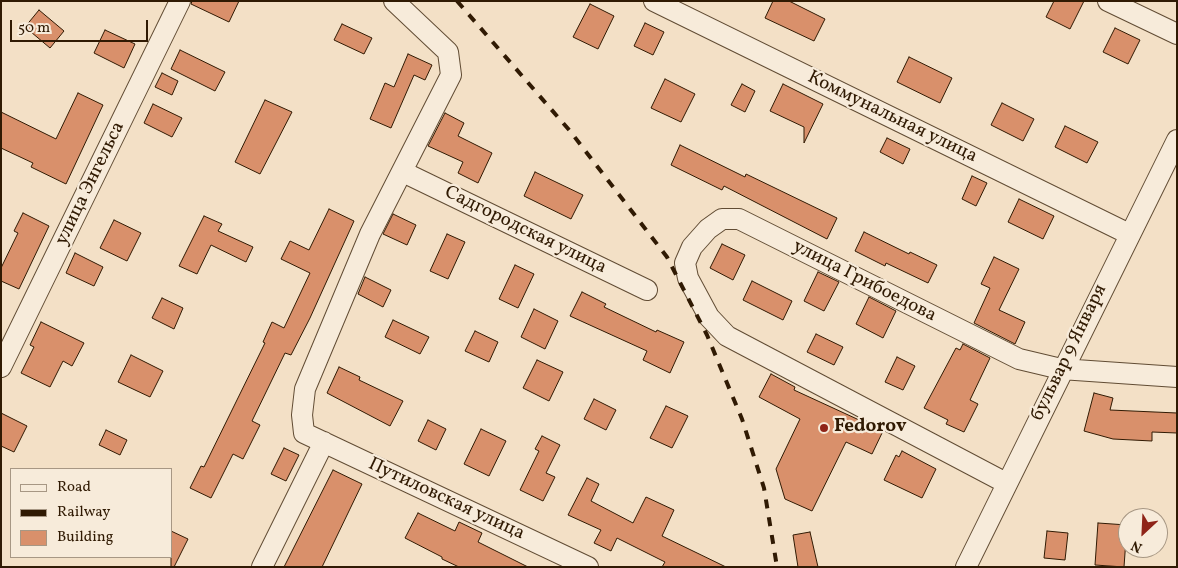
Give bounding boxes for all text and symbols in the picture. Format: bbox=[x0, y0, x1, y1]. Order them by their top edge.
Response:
scale bar bbox=[12, 10, 150, 42]
text: 50 m bbox=[18, 18, 50, 39]
street label: Коммунальная улица bbox=[803, 67, 981, 169]
street label: улица Энгельса bbox=[51, 119, 131, 249]
street label: Садгородская улица bbox=[440, 182, 610, 280]
street label: улица Грибоедова bbox=[788, 236, 940, 328]
street label: бульвар 9 Января bbox=[1027, 281, 1113, 425]
place label: Fedorov bbox=[834, 417, 906, 439]
marker: Fedorov bbox=[818, 422, 830, 434]
street label: Путиловская улица bbox=[364, 454, 528, 546]
legend bbox=[10, 468, 172, 558]
text: Road bbox=[57, 477, 91, 498]
text: Railway bbox=[57, 502, 110, 523]
north arrow bbox=[1118, 508, 1168, 558]
text: Building bbox=[57, 527, 113, 548]
text: N bbox=[1128, 535, 1146, 557]

